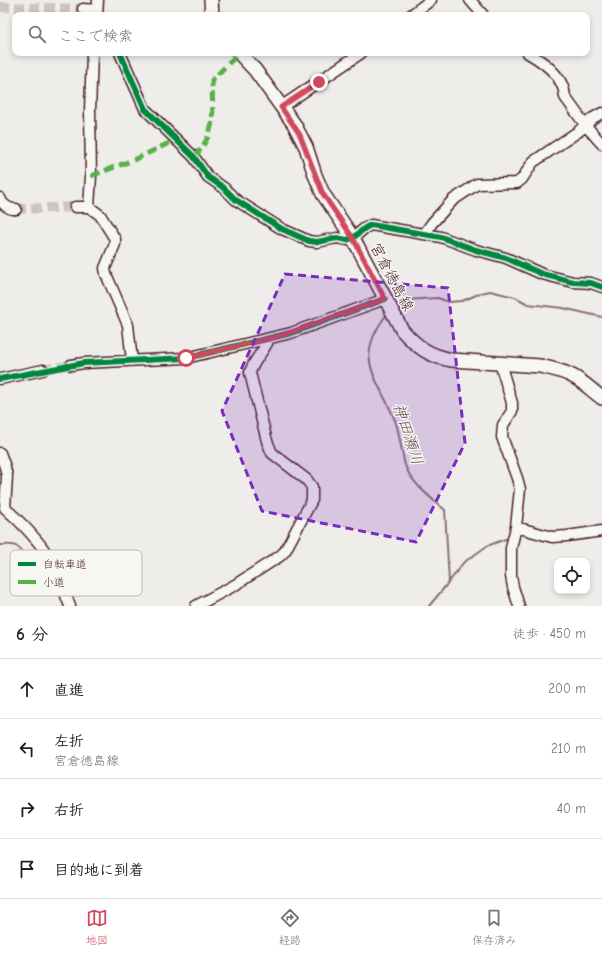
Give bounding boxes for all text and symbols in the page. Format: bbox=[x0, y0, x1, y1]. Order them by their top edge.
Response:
search box bbox=[12, 12, 590, 56]
icon: search bbox=[26, 23, 48, 45]
text: ここで検索 bbox=[58, 27, 133, 45]
route end bbox=[310, 73, 328, 91]
street label: 宮倉徳島線 bbox=[366, 240, 418, 314]
route start bbox=[177, 349, 195, 367]
water label: 神田瀬川 bbox=[390, 401, 426, 467]
legend bbox=[10, 550, 142, 596]
text: 自転車道 bbox=[43, 558, 87, 571]
map controls bbox=[554, 558, 590, 594]
button: locate bbox=[554, 558, 590, 594]
text: 小道 bbox=[43, 576, 65, 589]
text: 6 分 bbox=[16, 625, 48, 644]
text: 徒歩 · 450 m bbox=[513, 626, 586, 641]
icon: ahead bbox=[16, 678, 38, 700]
text: 直進 bbox=[54, 681, 84, 699]
text: 200 m bbox=[548, 681, 586, 696]
text: 左折 bbox=[54, 732, 84, 750]
icon: left bbox=[16, 738, 38, 760]
text: 210 m bbox=[551, 741, 586, 756]
text: 宮倉徳島線 bbox=[54, 753, 119, 768]
icon: right bbox=[16, 798, 38, 820]
text: 右折 bbox=[54, 801, 84, 819]
text: 40 m bbox=[557, 801, 586, 816]
icon: arrive bbox=[16, 858, 38, 880]
text: 目的地に到着 bbox=[54, 861, 144, 879]
tab: 地図 bbox=[86, 907, 108, 947]
tab: 経路 bbox=[279, 907, 301, 947]
tab: 保存済み bbox=[472, 907, 516, 947]

